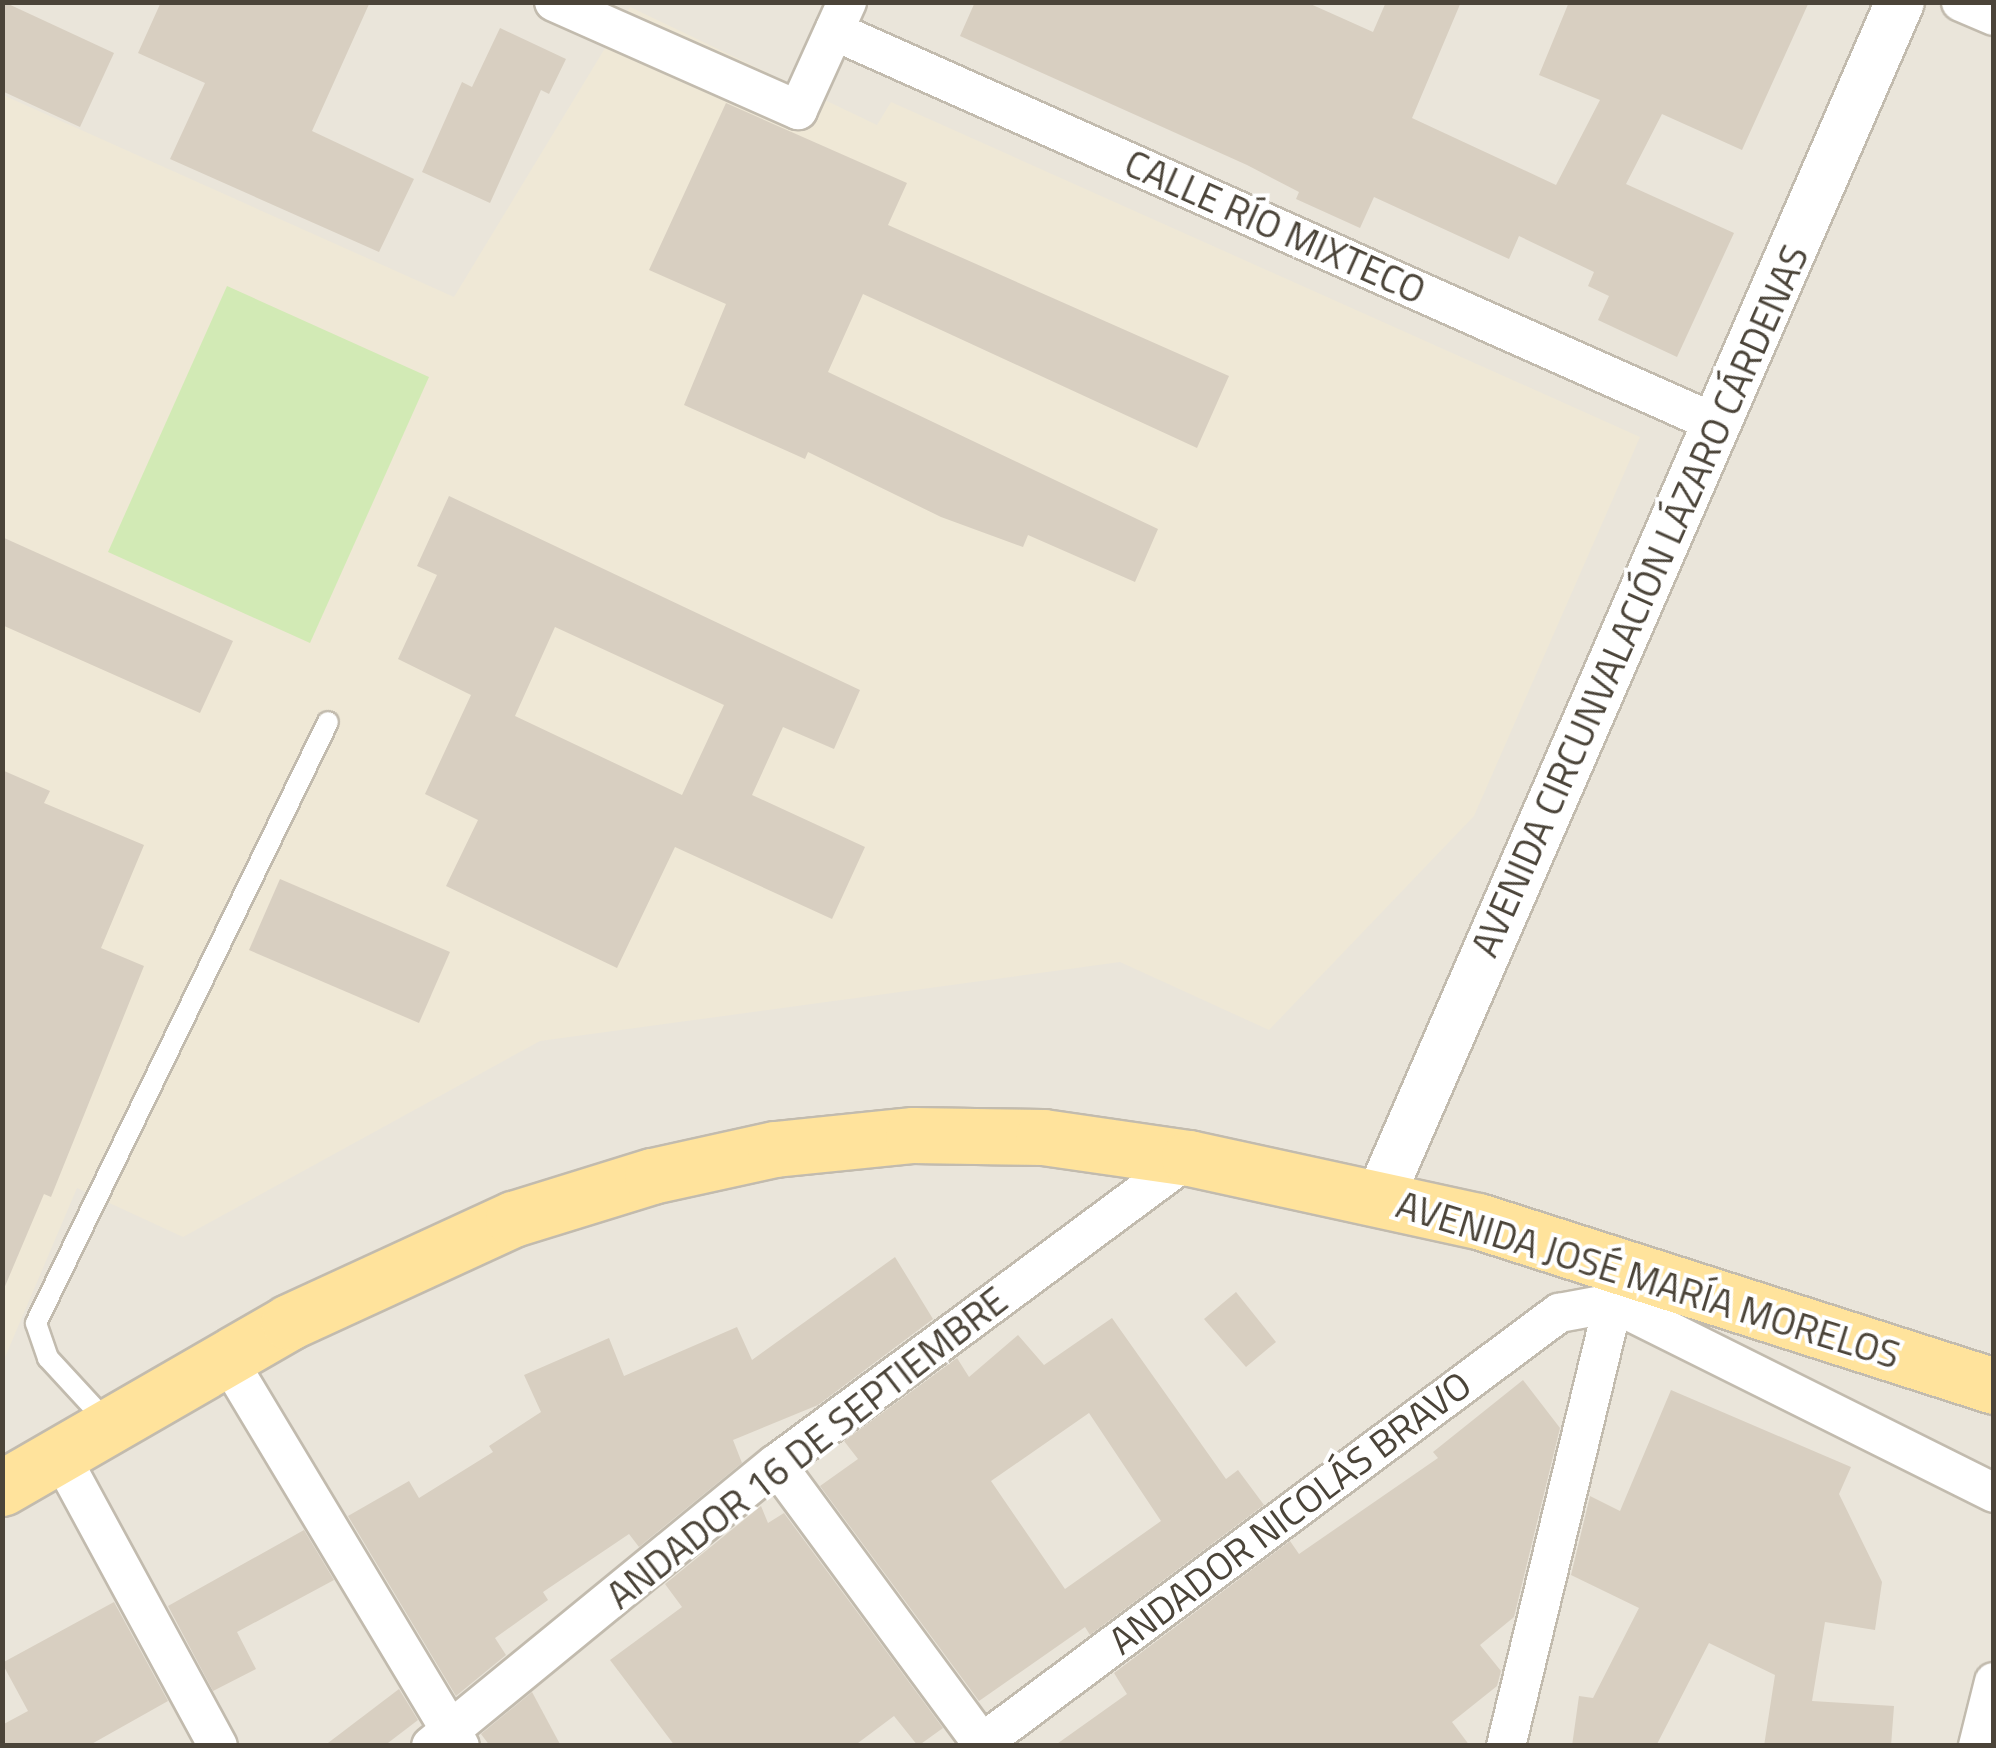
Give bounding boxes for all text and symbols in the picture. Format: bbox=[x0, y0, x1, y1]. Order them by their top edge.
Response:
street label: CALLE RÍO MIXTECO bbox=[1118, 140, 1432, 314]
street label: AVENIDA CIRCUNVALACIÓN LÁZARO CÁRDENAS bbox=[1462, 238, 1818, 964]
street label: AVENIDA JOSÉ MARÍA MORELOS bbox=[1391, 1182, 1905, 1378]
street label: ANDADOR 16 DE SEPTIEMBRE bbox=[598, 1278, 1016, 1618]
street label: ANDADOR NICOLÁS BRAVO bbox=[1100, 1362, 1480, 1664]

